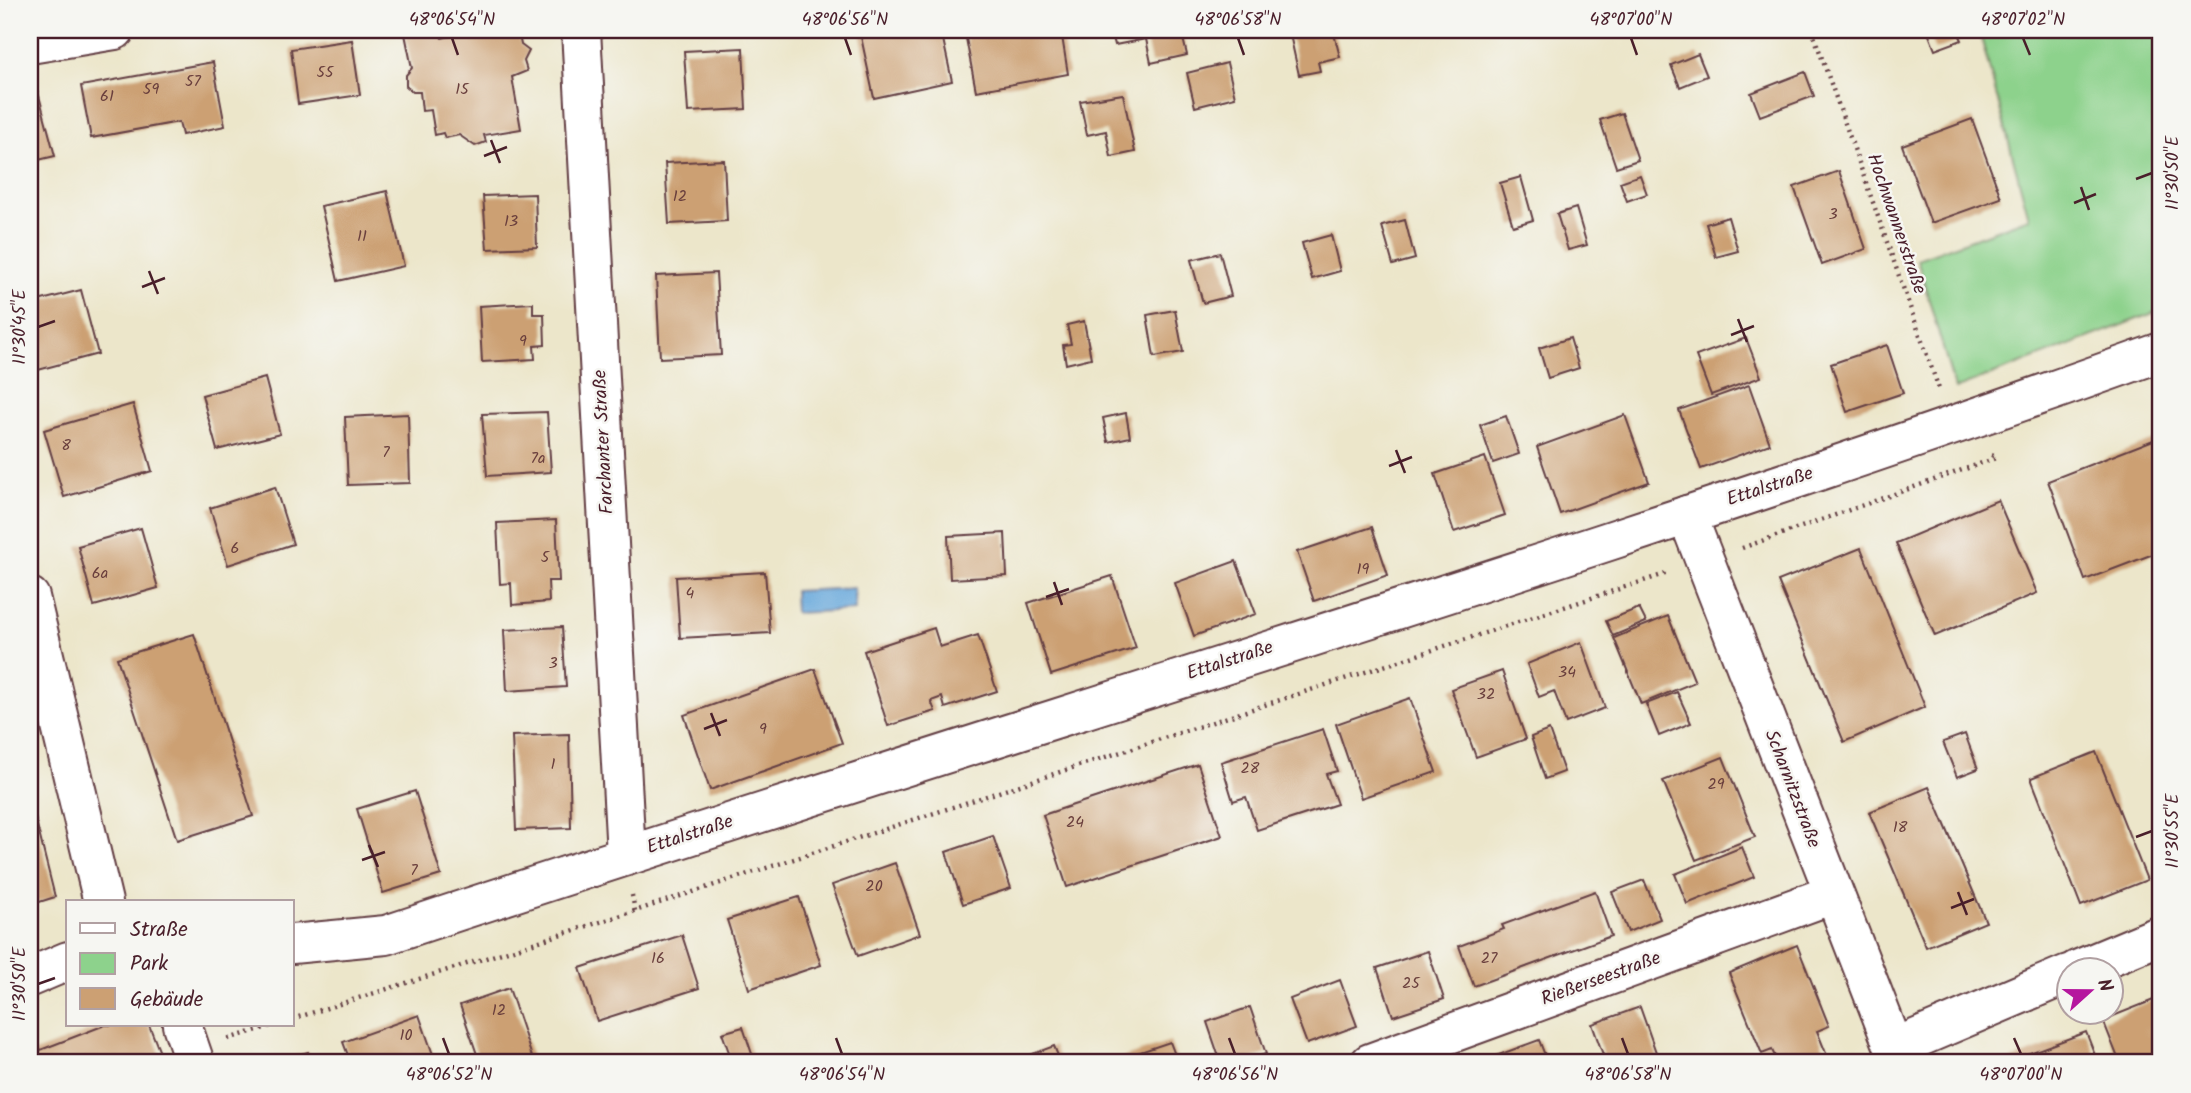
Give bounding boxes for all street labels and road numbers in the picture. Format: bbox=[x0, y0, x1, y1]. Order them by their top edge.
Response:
street label: Hochwannerstraße bbox=[1858, 150, 1934, 299]
street label: Farchanter Straße bbox=[585, 368, 623, 515]
street label: Ettalstraße bbox=[1723, 459, 1818, 515]
street label: Ettalstraße bbox=[1183, 633, 1278, 689]
street label: Scharnitzstraße bbox=[1756, 725, 1828, 853]
street label: Ettalstraße bbox=[643, 807, 738, 863]
street label: Rießerseestraße bbox=[1537, 943, 1666, 1015]

